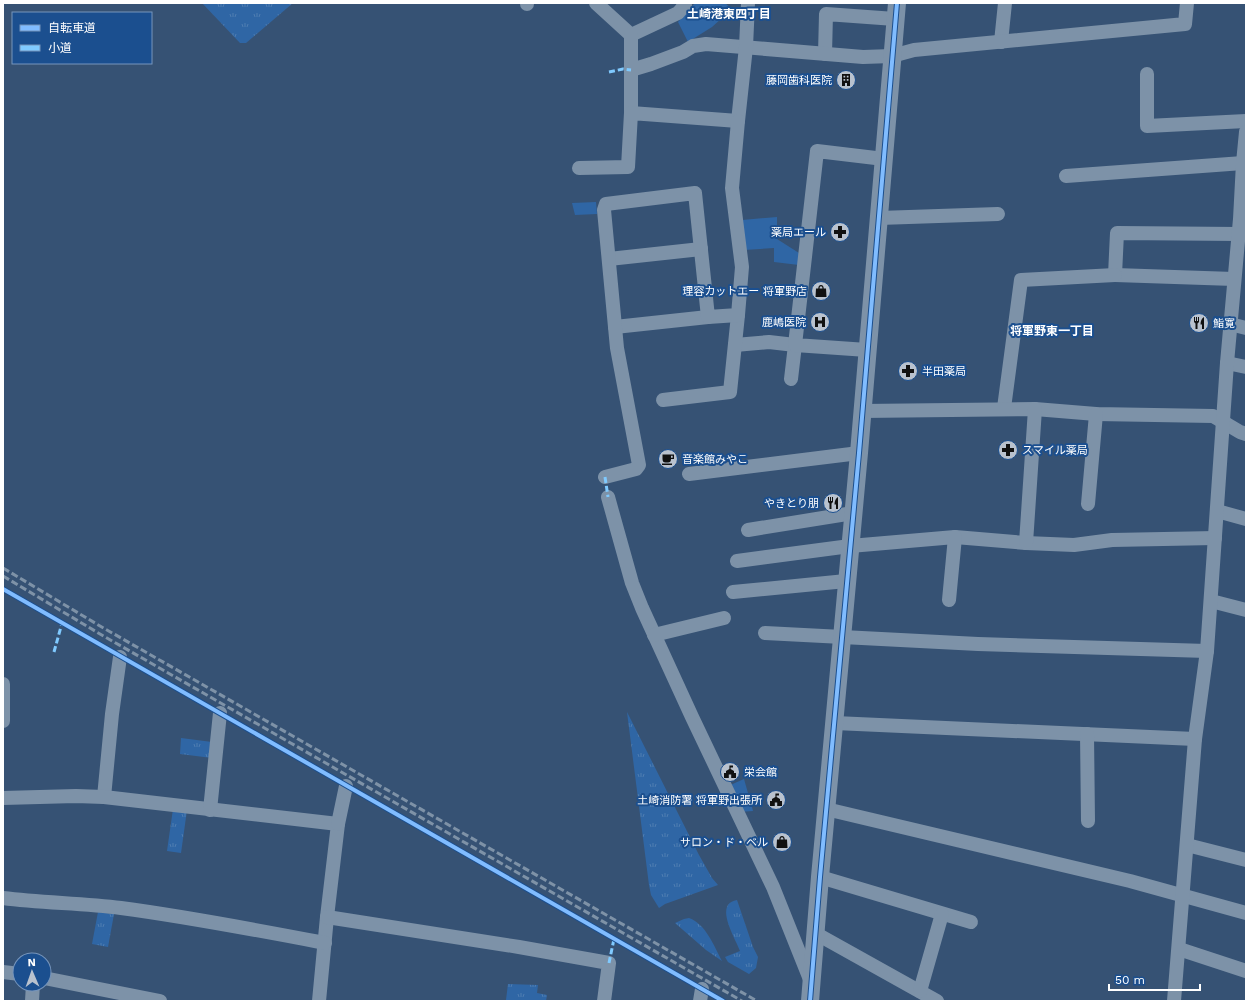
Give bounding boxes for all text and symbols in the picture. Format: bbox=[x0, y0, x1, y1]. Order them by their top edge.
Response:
district label: 土崎港東四丁目 bbox=[687, 7, 771, 21]
legend bbox=[12, 12, 152, 64]
text: 自転車道 bbox=[48, 21, 96, 35]
text: 小道 bbox=[48, 41, 72, 55]
building icon: 藤岡歯科医院 bbox=[835, 69, 857, 91]
place label: 藤岡歯科医院 bbox=[766, 74, 832, 87]
pharmacy icon: 薬局エール bbox=[829, 221, 851, 243]
place label: 薬局エール bbox=[771, 226, 826, 239]
shop icon: 理容カットエー 将軍野店 bbox=[810, 280, 832, 302]
place label: 理容カットエー 将軍野店 bbox=[682, 285, 807, 298]
hospital icon: 鹿嶋医院 bbox=[809, 311, 831, 333]
restaurant icon: 鮨寛 bbox=[1188, 312, 1210, 334]
place label: 鹿嶋医院 bbox=[762, 316, 806, 329]
place label: 鮨寛 bbox=[1213, 317, 1235, 330]
district label: 将軍野東一丁目 bbox=[1010, 324, 1094, 338]
pharmacy icon: 半田薬局 bbox=[897, 360, 919, 382]
place label: 半田薬局 bbox=[922, 365, 966, 378]
pharmacy icon: スマイル薬局 bbox=[997, 439, 1019, 461]
place label: スマイル薬局 bbox=[1022, 444, 1088, 457]
cafe icon: 音楽館みやこ bbox=[657, 448, 679, 470]
place label: 音楽館みやこ bbox=[682, 453, 748, 466]
restaurant icon: やきとり朋 bbox=[822, 492, 844, 514]
place label: やきとり朋 bbox=[764, 497, 819, 510]
public building icon: 栄会館 bbox=[719, 761, 741, 783]
place label: 栄会館 bbox=[744, 766, 777, 779]
public building icon: 土崎消防署 将軍野出張所 bbox=[765, 789, 787, 811]
place label: 土崎消防署 将軍野出張所 bbox=[637, 794, 763, 807]
shop icon: サロン・ド・ベル bbox=[771, 831, 793, 853]
place label: サロン・ド・ベル bbox=[680, 836, 768, 849]
north arrow bbox=[12, 952, 52, 992]
text: N bbox=[27, 956, 36, 969]
scale bar bbox=[1109, 966, 1200, 992]
text: 50 m bbox=[1115, 973, 1145, 987]

